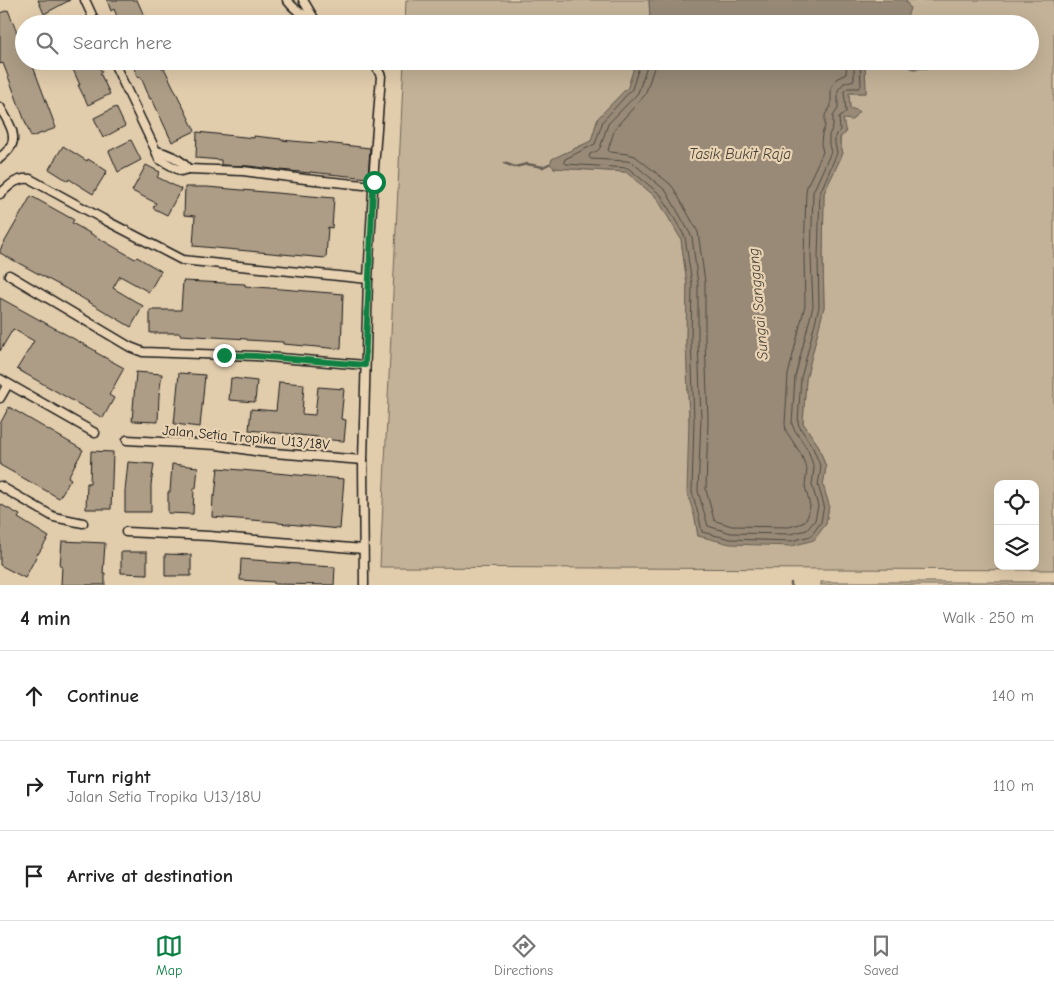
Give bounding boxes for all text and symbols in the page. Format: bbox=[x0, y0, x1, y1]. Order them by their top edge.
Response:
search box bbox=[15, 15, 1039, 70]
icon: search bbox=[33, 29, 61, 57]
text: Search here bbox=[73, 32, 172, 54]
water label: Tasik Bukit Raja bbox=[689, 145, 791, 163]
route start bbox=[363, 171, 386, 194]
water label: Sungai Sanggang bbox=[744, 247, 772, 361]
route end bbox=[213, 344, 236, 367]
street label: Jalan Setia Tropika U13/18V bbox=[162, 422, 331, 453]
map controls bbox=[994, 480, 1039, 570]
button: locate bbox=[994, 480, 1039, 525]
button: layers bbox=[994, 525, 1039, 570]
text: 4 min bbox=[20, 606, 71, 630]
text: Walk · 250 m bbox=[943, 609, 1034, 627]
icon: ahead bbox=[20, 682, 48, 710]
text: Continue bbox=[67, 685, 139, 707]
text: 140 m bbox=[992, 687, 1034, 705]
text: Turn right bbox=[67, 766, 151, 788]
icon: right bbox=[20, 772, 48, 800]
text: 110 m bbox=[993, 777, 1034, 795]
text: Jalan Setia Tropika U13/18U bbox=[67, 788, 261, 806]
icon: arrive bbox=[20, 862, 48, 890]
text: Arrive at destination bbox=[67, 865, 233, 887]
tab: Map bbox=[155, 932, 183, 979]
tab: Directions bbox=[494, 932, 553, 979]
tab: Saved bbox=[864, 932, 899, 979]

